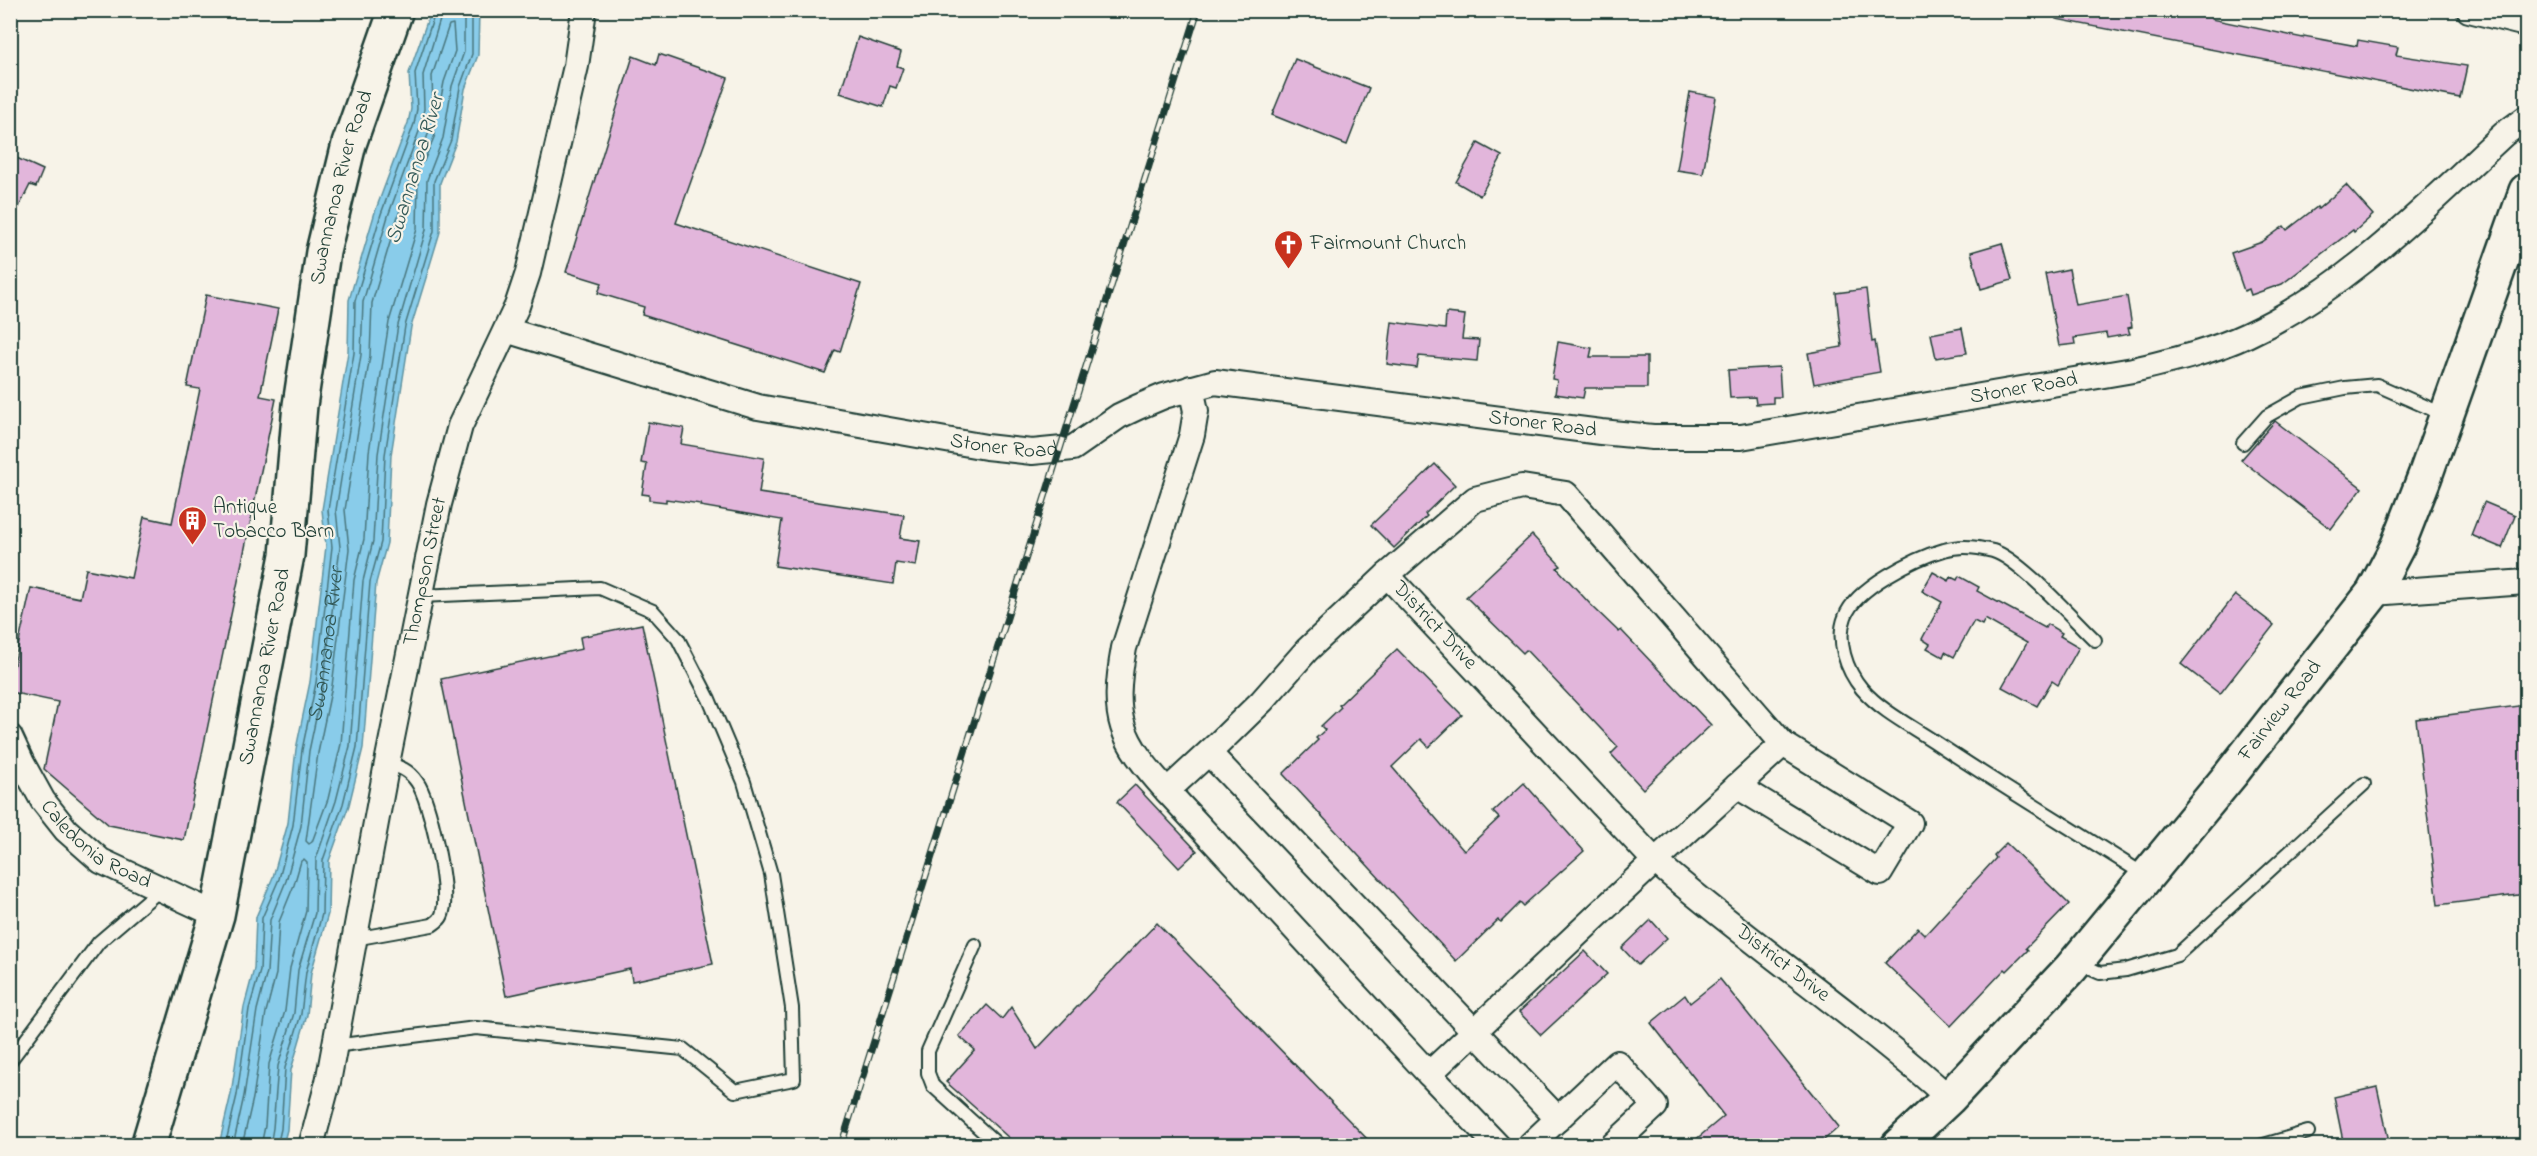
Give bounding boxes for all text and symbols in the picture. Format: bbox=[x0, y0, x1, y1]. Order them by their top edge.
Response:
street label: Swannanoa River Road bbox=[303, 86, 382, 287]
water label: Swannanoa River bbox=[378, 87, 455, 248]
church icon: Fairmount Church bbox=[1273, 228, 1305, 270]
place label: Fairmount Church bbox=[1309, 229, 1466, 259]
street label: Stoner Road bbox=[1968, 365, 2080, 413]
street label: Stoner Road bbox=[1487, 403, 1599, 446]
street label: Stoner Road bbox=[948, 426, 1060, 467]
place label: Antique Tobacco Barn bbox=[213, 493, 334, 547]
street label: Thompson Street bbox=[396, 494, 455, 648]
building icon: Antique Tobacco Barn bbox=[176, 504, 208, 546]
water label: Swannanoa River bbox=[300, 563, 354, 725]
street label: Swannanoa River Road bbox=[232, 566, 299, 768]
street label: District Drive bbox=[1384, 574, 1484, 678]
street label: Fairview Road bbox=[2231, 654, 2330, 769]
street label: Caledonia Road bbox=[33, 794, 156, 897]
street label: District Drive bbox=[1728, 917, 1837, 1010]

